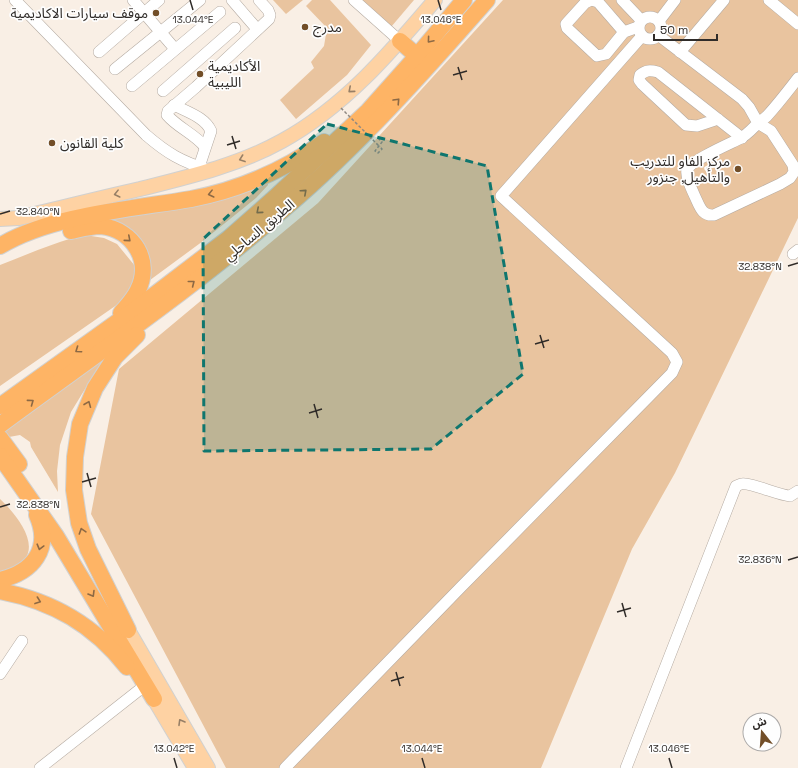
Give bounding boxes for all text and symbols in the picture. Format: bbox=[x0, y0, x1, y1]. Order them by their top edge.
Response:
place label: موقف سيارات الاكاديمية bbox=[11, 4, 148, 22]
marker: موقف سيارات الاكاديمية bbox=[151, 8, 161, 18]
text: 13.044°E bbox=[173, 13, 214, 26]
text: 13.046°E bbox=[421, 13, 462, 26]
scale bar bbox=[654, 16, 717, 42]
place label: مدرج bbox=[313, 18, 342, 38]
marker: مدرج bbox=[300, 22, 310, 32]
text: 50 m bbox=[660, 22, 688, 38]
one-way arrow bbox=[428, 36, 435, 43]
place label: الأكاديمية الليبية bbox=[208, 57, 260, 91]
marker: الأكاديمية الليبية bbox=[195, 69, 205, 79]
one-way arrow bbox=[348, 85, 356, 93]
one-way arrow bbox=[392, 99, 399, 106]
place label: كلية القانون bbox=[60, 134, 124, 152]
marker: كلية القانون bbox=[47, 138, 57, 148]
place label: مركز الفاو للتدريب والتأهيل, جنزور bbox=[630, 152, 730, 186]
one-way arrow bbox=[238, 154, 245, 162]
marker: مركز الفاو للتدريب والتأهيل, جنزور bbox=[733, 164, 743, 174]
one-way arrow bbox=[114, 189, 121, 198]
one-way arrow bbox=[208, 189, 214, 197]
one-way arrow bbox=[299, 190, 307, 197]
street label: الطريق الساحلي bbox=[220, 195, 299, 267]
text: 32.840°N bbox=[16, 205, 60, 218]
one-way arrow bbox=[257, 207, 264, 214]
one-way arrow bbox=[123, 234, 131, 241]
text: 32.838°N bbox=[738, 260, 782, 273]
one-way arrow bbox=[188, 281, 195, 288]
one-way arrow bbox=[76, 345, 83, 352]
one-way arrow bbox=[27, 400, 34, 407]
one-way arrow bbox=[84, 401, 92, 408]
text: 32.838°N bbox=[16, 498, 60, 511]
one-way arrow bbox=[78, 528, 86, 535]
one-way arrow bbox=[36, 544, 45, 551]
text: 32.836°N bbox=[738, 553, 782, 566]
one-way arrow bbox=[88, 590, 95, 597]
one-way arrow bbox=[34, 597, 41, 605]
north arrow bbox=[742, 712, 782, 752]
text: ش bbox=[750, 714, 768, 731]
one-way arrow bbox=[179, 719, 186, 726]
text: 13.042°E bbox=[154, 742, 195, 755]
text: 13.044°E bbox=[402, 742, 443, 755]
text: 13.046°E bbox=[649, 742, 690, 755]

